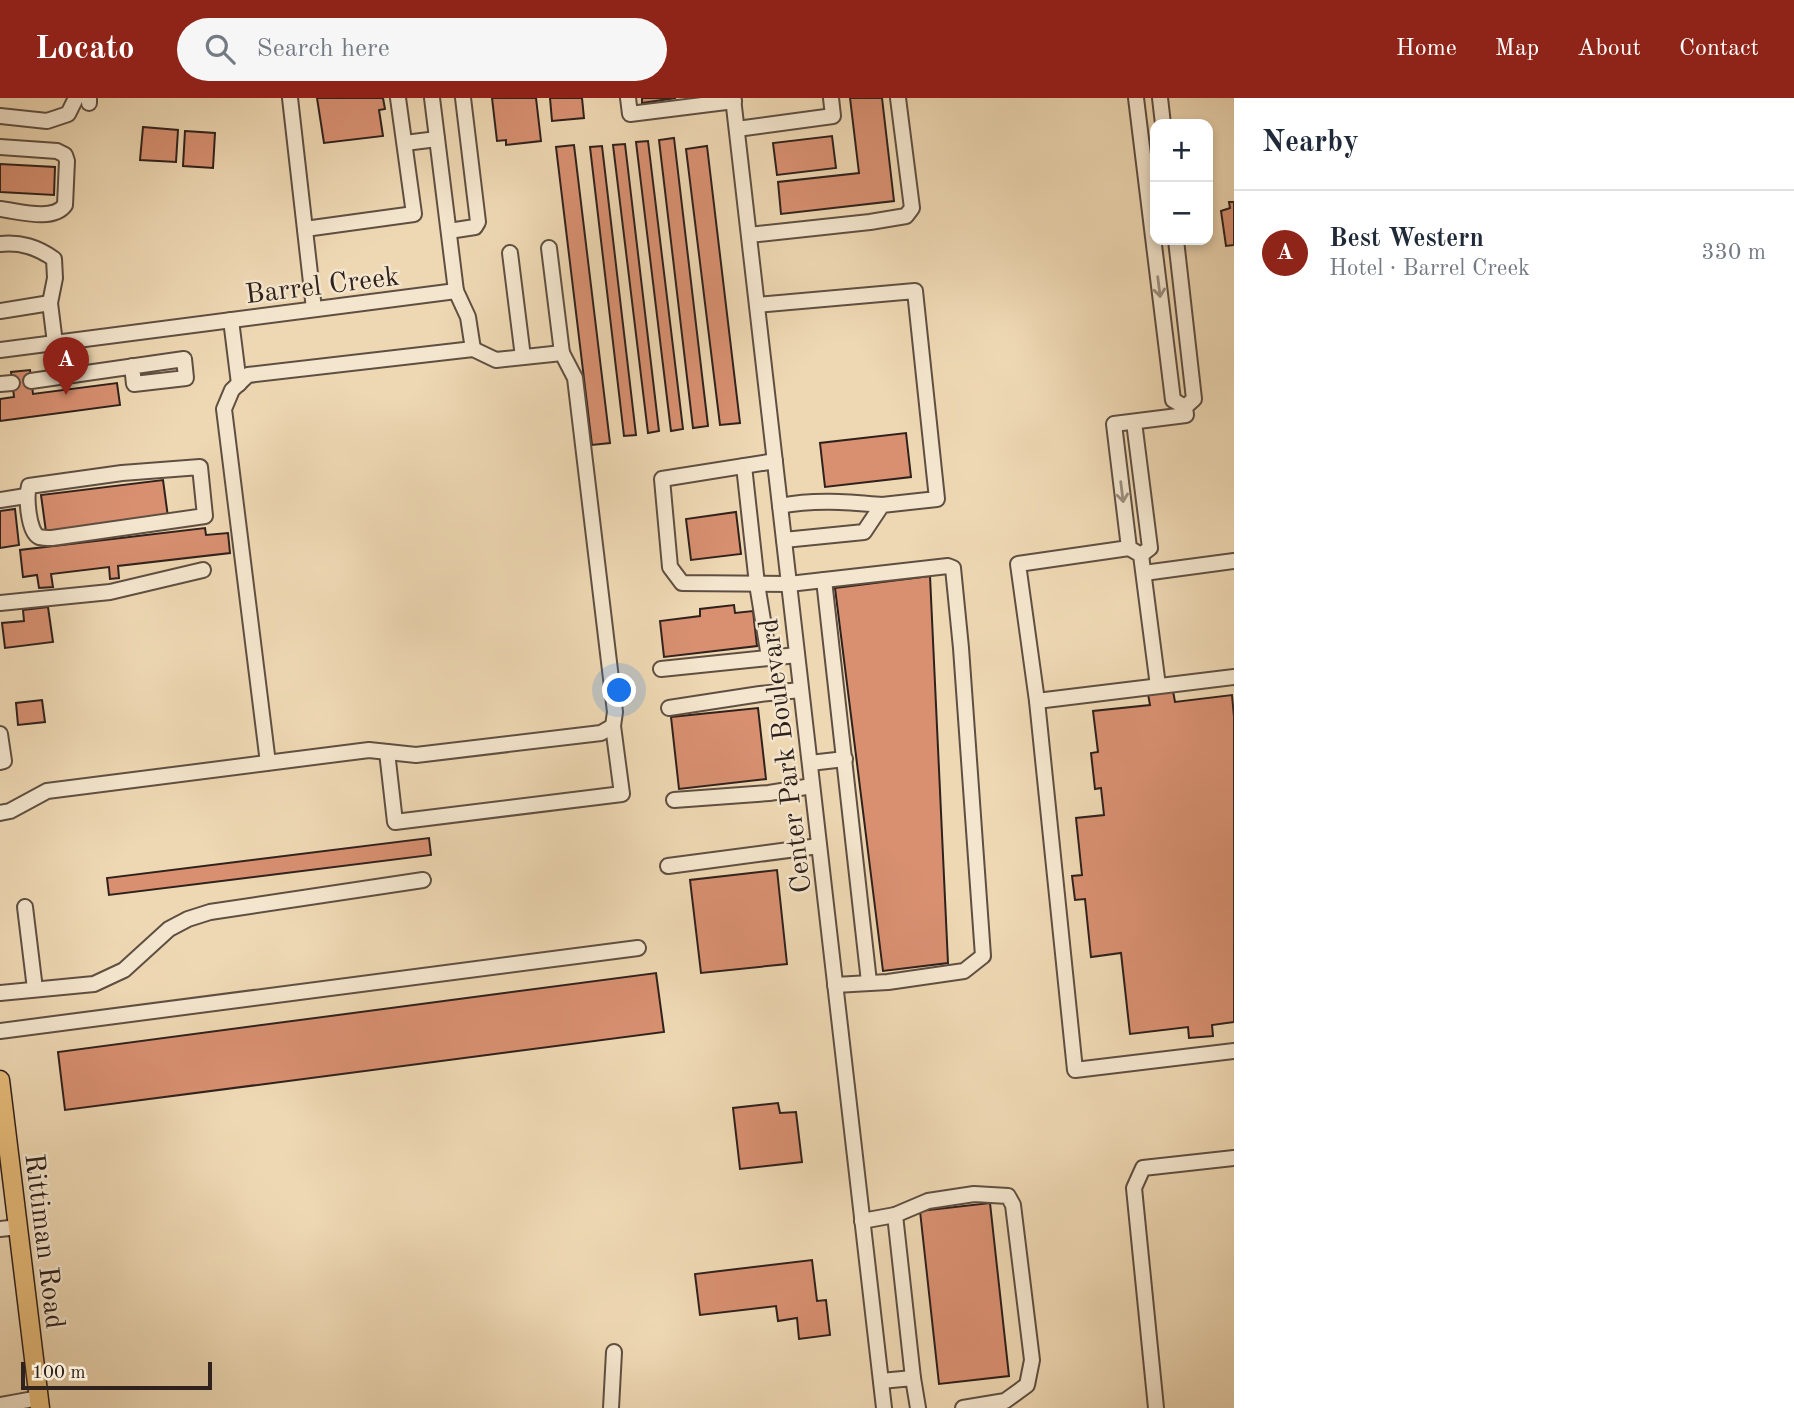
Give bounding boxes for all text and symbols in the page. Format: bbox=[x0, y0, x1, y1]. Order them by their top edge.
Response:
search box bbox=[177, 18, 667, 81]
icon: search bbox=[201, 30, 239, 68]
text: Locato bbox=[35, 33, 135, 66]
text: Search here bbox=[257, 36, 390, 62]
text: Home bbox=[1396, 37, 1457, 61]
text: Map bbox=[1495, 37, 1539, 61]
text: About bbox=[1577, 37, 1641, 61]
text: Contact bbox=[1679, 37, 1759, 61]
map controls bbox=[1150, 119, 1213, 245]
button: + bbox=[1150, 119, 1213, 182]
text: Nearby bbox=[1262, 128, 1359, 158]
button: − bbox=[1150, 182, 1213, 245]
text: Best Western bbox=[1329, 226, 1484, 252]
text: A bbox=[1276, 241, 1294, 264]
text: 330 m bbox=[1701, 241, 1766, 264]
text: Hotel · Barrel Creek bbox=[1329, 257, 1530, 280]
street label: Barrel Creek bbox=[244, 264, 401, 310]
one-way arrow bbox=[1152, 275, 1165, 298]
pin: A bbox=[43, 337, 89, 395]
one-way arrow bbox=[1115, 480, 1128, 503]
street label: Center Park Boulevard bbox=[756, 617, 818, 895]
your location bbox=[602, 673, 636, 707]
street label: Rittiman Road bbox=[18, 1152, 68, 1331]
scale bar bbox=[21, 1359, 212, 1391]
text: 100 m bbox=[32, 1364, 85, 1383]

